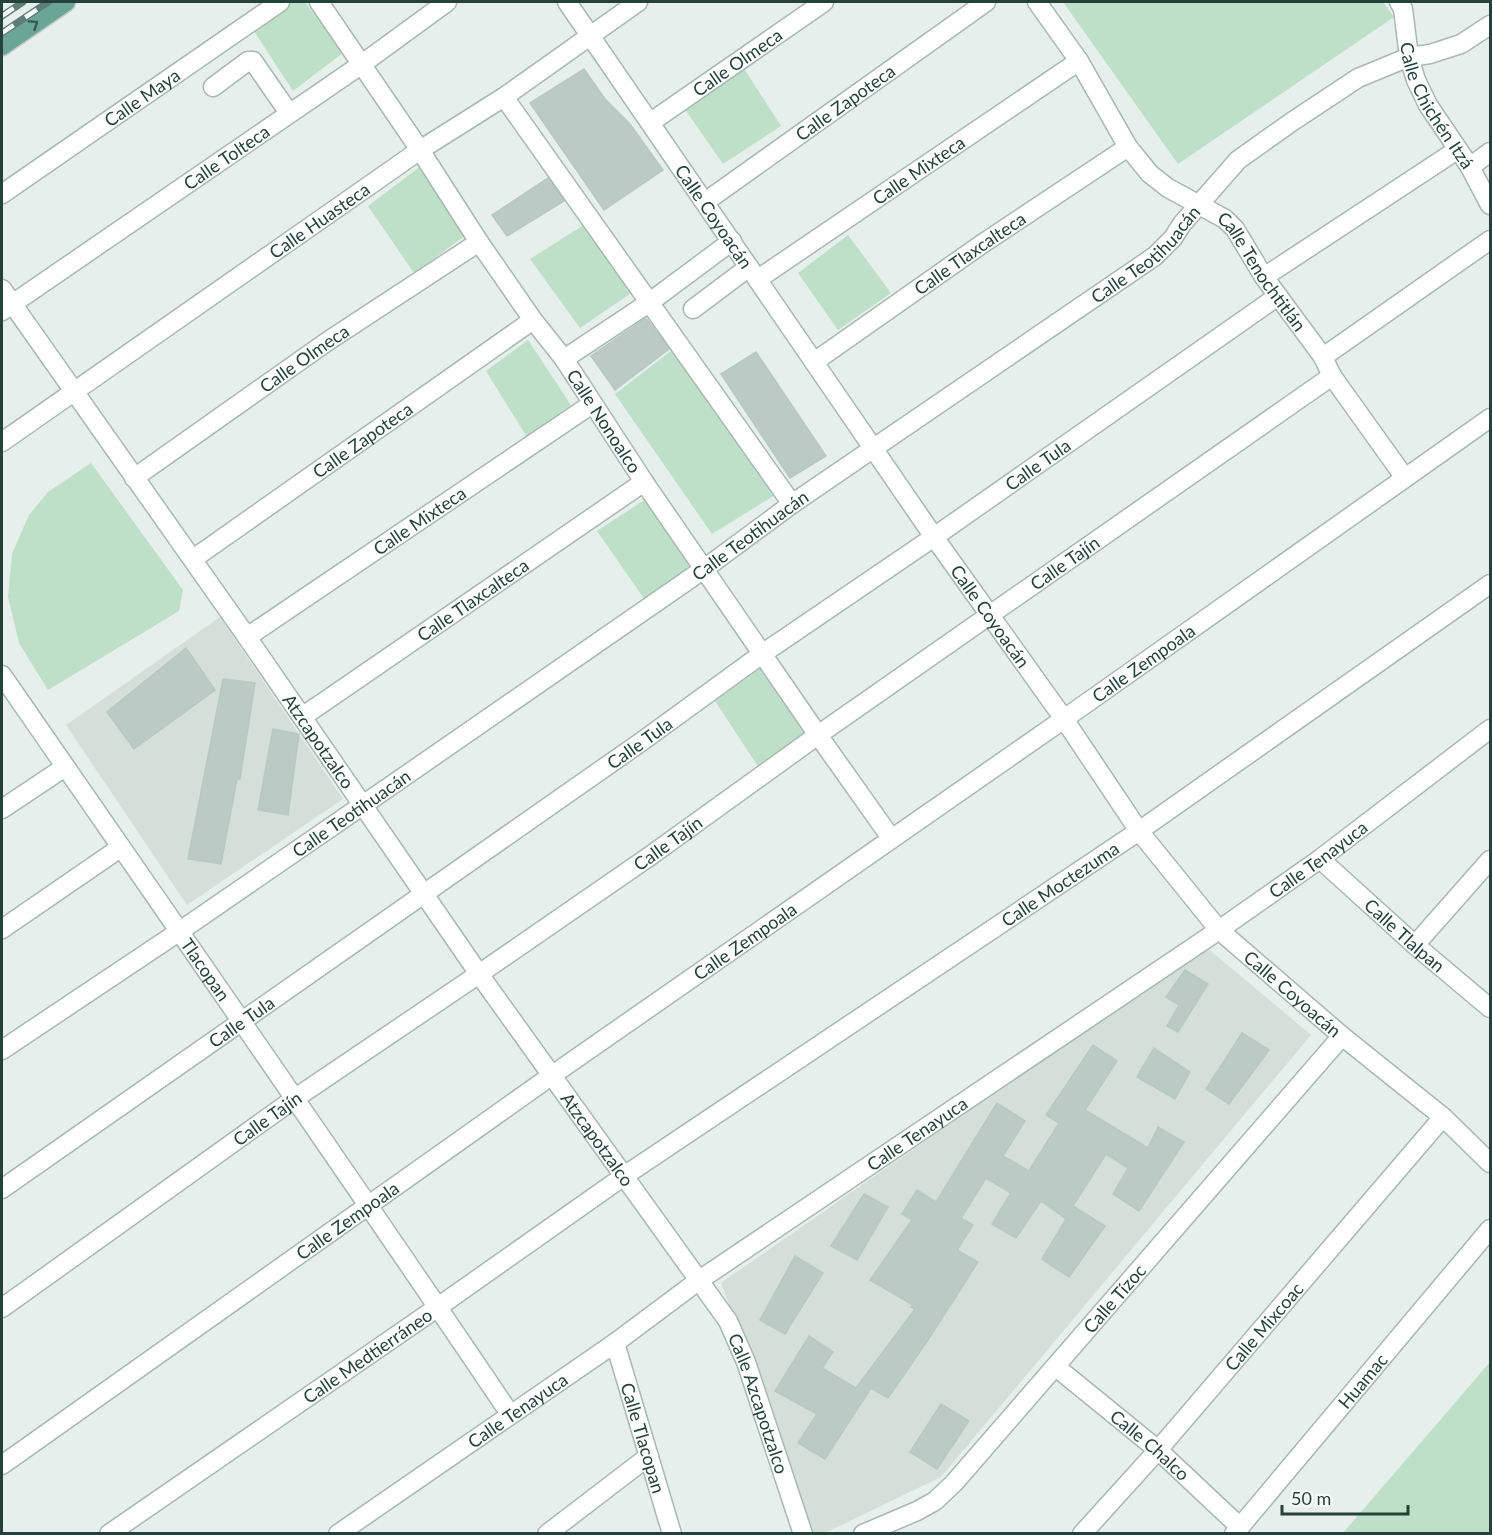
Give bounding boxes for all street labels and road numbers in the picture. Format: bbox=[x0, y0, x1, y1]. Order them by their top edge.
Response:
street label: Calle Olmeca bbox=[688, 23, 786, 101]
street label: Calle Chichén Itzá bbox=[1396, 41, 1479, 173]
street label: Calle Zapoteca bbox=[791, 59, 899, 145]
street label: Calle Maya bbox=[100, 64, 184, 131]
street label: Calle Tolteca bbox=[179, 120, 274, 194]
street label: Calle Mixteca bbox=[868, 131, 969, 209]
street label: Calle Coyoacán bbox=[671, 160, 757, 273]
street label: Calle Huasteca bbox=[265, 178, 374, 263]
street label: Calle Teotihuacán bbox=[1087, 201, 1204, 308]
street label: Calle Tenochtitlán bbox=[1214, 206, 1311, 335]
street label: Calle Tlaxcalteca bbox=[910, 207, 1030, 299]
street label: Calle Olmeca bbox=[255, 319, 353, 397]
street label: Calle Nonoalco bbox=[562, 365, 646, 477]
street label: Calle Zapoteca bbox=[308, 397, 417, 483]
street label: Calle Tula bbox=[1001, 434, 1075, 495]
street label: Calle Mixteca bbox=[369, 482, 470, 560]
street label: Calle Teotihuacán bbox=[688, 485, 812, 585]
street label: Calle Tajín bbox=[1026, 531, 1103, 594]
street label: Calle Tlaxcalteca bbox=[413, 554, 533, 646]
street label: Calle Coyoacán bbox=[946, 560, 1035, 672]
street label: Calle Zempoala bbox=[1088, 619, 1199, 707]
street label: Atzcapotzalco bbox=[278, 689, 359, 793]
street label: Calle Tula bbox=[602, 712, 676, 774]
street label: Calle Teotihuacán bbox=[288, 765, 415, 862]
street label: Calle Tajín bbox=[629, 811, 706, 875]
street label: Calle Tenayuca bbox=[1265, 816, 1372, 903]
street label: Calle Moctezuma bbox=[997, 837, 1123, 931]
street label: Calle Tlalpan bbox=[1360, 894, 1450, 977]
street label: Calle Zempoala bbox=[689, 898, 801, 985]
street label: Tlacopan bbox=[176, 934, 235, 1005]
street label: Calle Coyoacán bbox=[1240, 946, 1346, 1042]
street label: Calle Tula bbox=[204, 991, 278, 1052]
street label: Calle Tajín bbox=[228, 1086, 306, 1150]
street label: Atzcapotzalco bbox=[556, 1088, 639, 1190]
street label: Calle Tenayuca bbox=[862, 1092, 971, 1175]
street label: Calle Zempoala bbox=[291, 1177, 403, 1264]
street label: Calle Tízoc bbox=[1078, 1259, 1150, 1337]
street label: Calle Mixcoac bbox=[1220, 1277, 1308, 1375]
street label: Calle Medtierráneo bbox=[299, 1303, 436, 1408]
street label: Calle Azcapotzalco bbox=[724, 1330, 793, 1477]
street label: Huamac bbox=[1333, 1349, 1392, 1413]
street label: Calle Tenayuca bbox=[463, 1368, 572, 1452]
street label: Calle Tlacopan bbox=[616, 1380, 670, 1496]
street label: Calle Chalco bbox=[1106, 1405, 1194, 1485]

